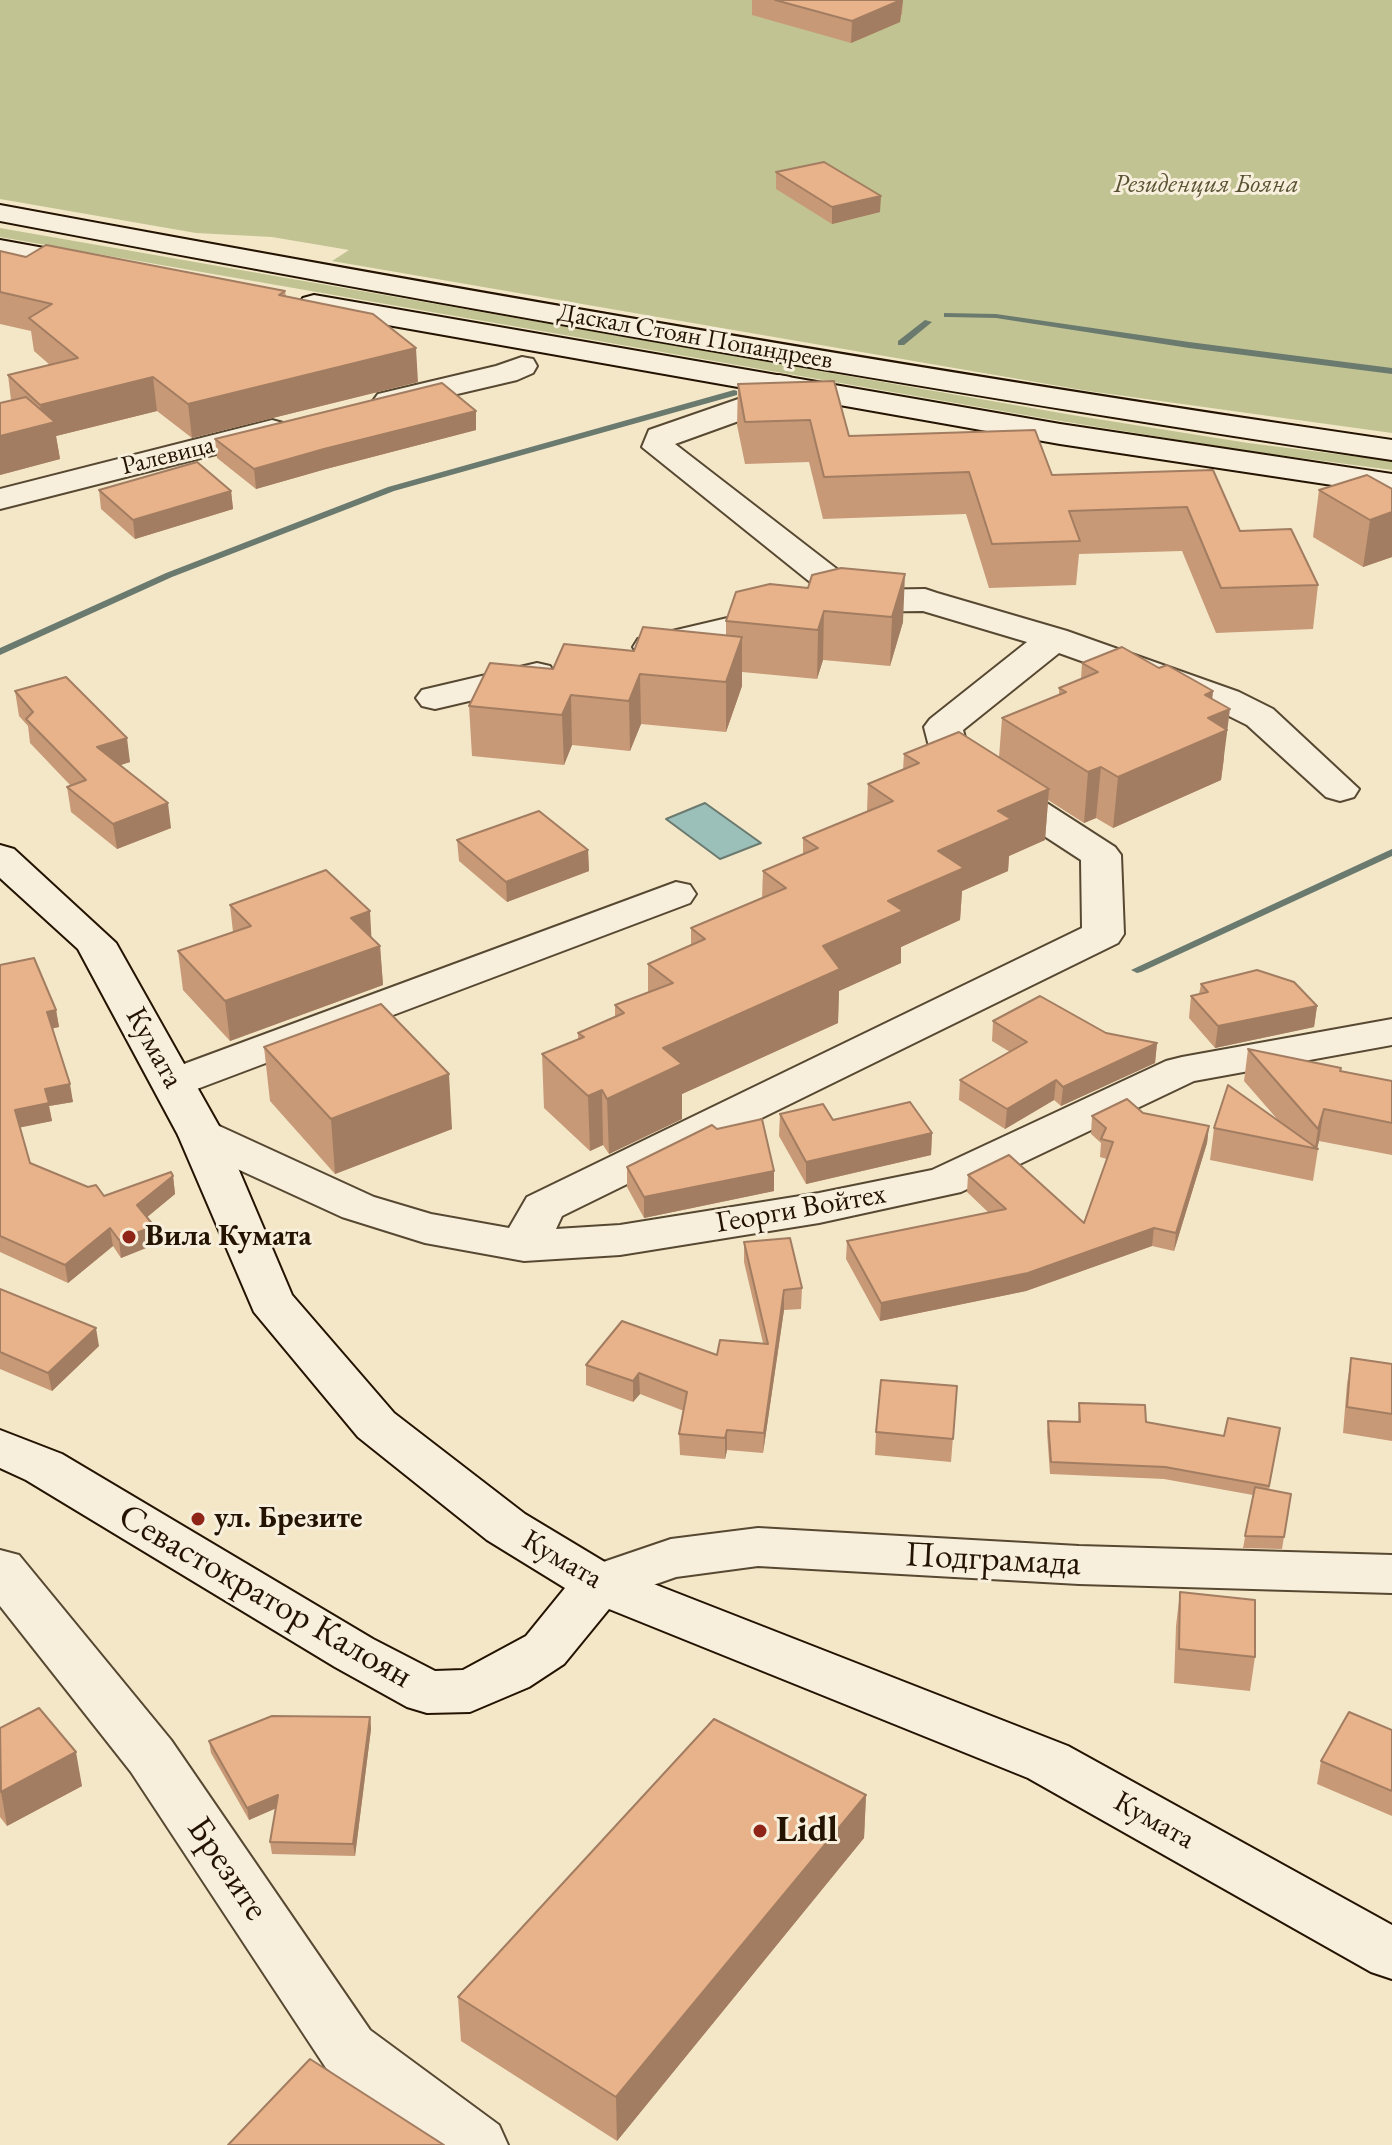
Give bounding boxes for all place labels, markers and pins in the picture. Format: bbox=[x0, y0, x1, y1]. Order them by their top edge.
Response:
place label: Вила Кумата bbox=[145, 1219, 312, 1255]
marker: Вила Кумата bbox=[120, 1228, 138, 1246]
place label: ул. Брезите bbox=[214, 1501, 362, 1537]
marker: ул. Брезите bbox=[189, 1510, 207, 1528]
place label: Lidl bbox=[776, 1809, 838, 1853]
marker: Lidl bbox=[751, 1822, 769, 1840]

